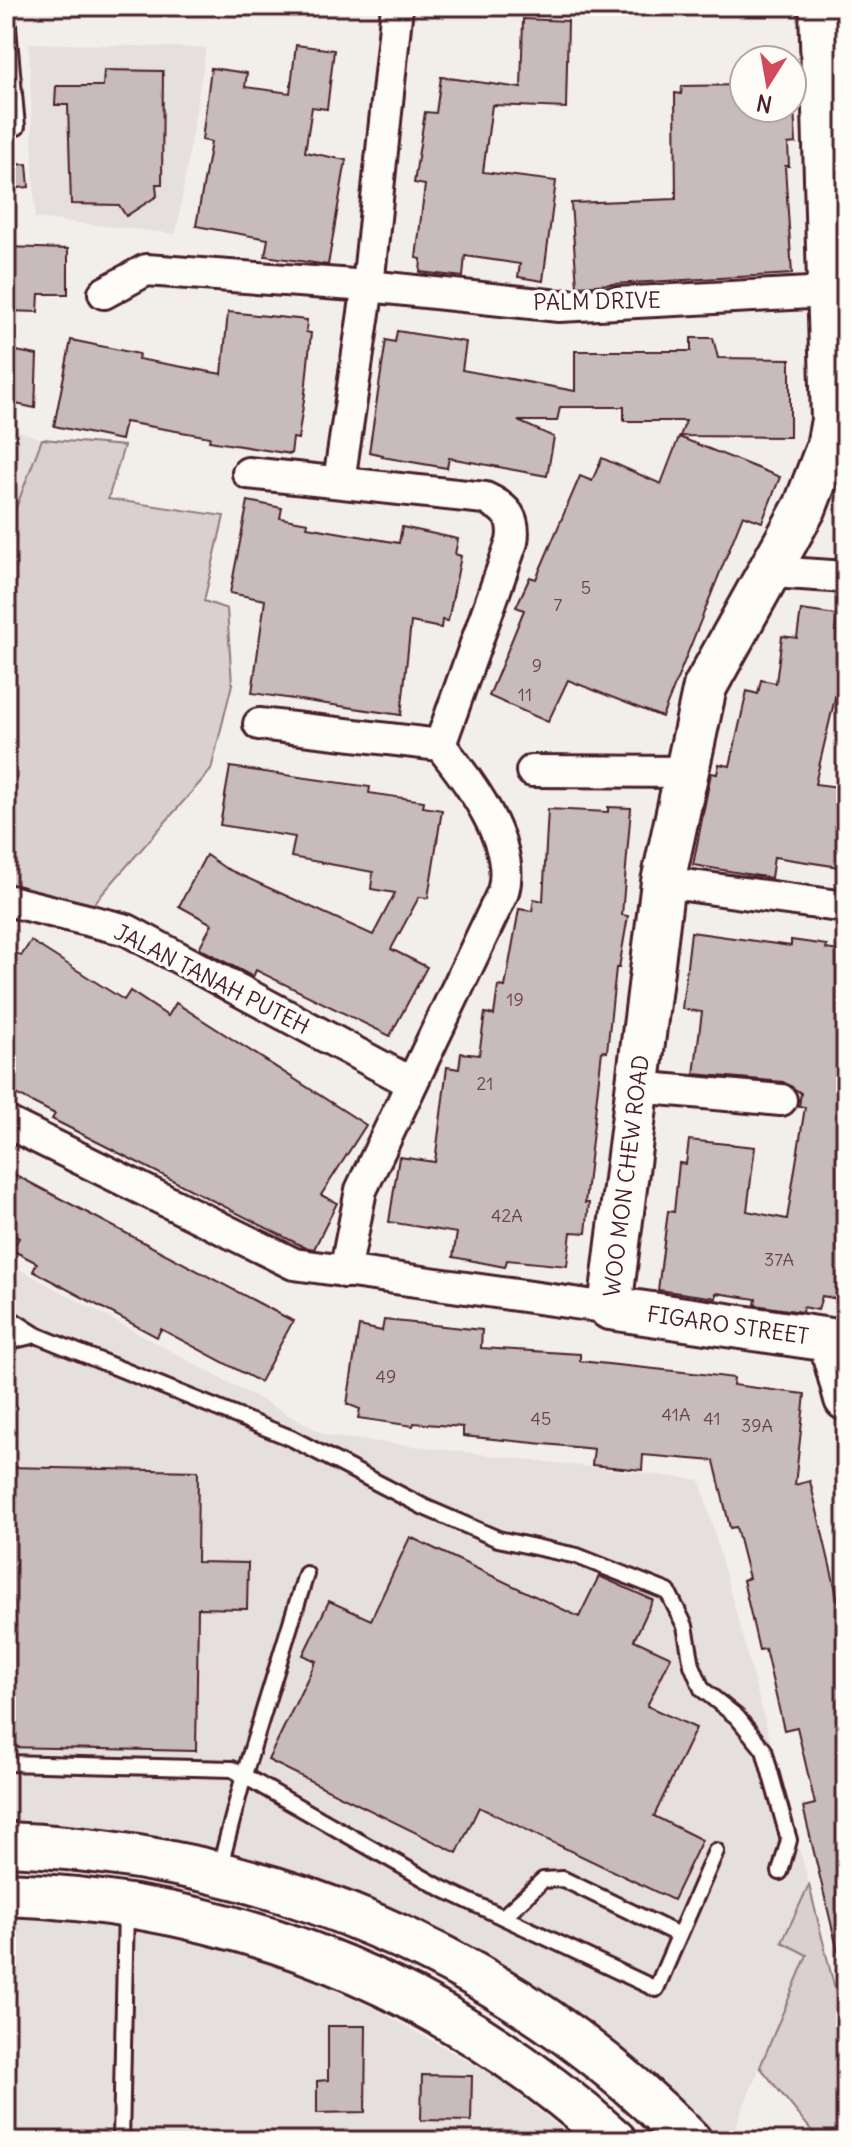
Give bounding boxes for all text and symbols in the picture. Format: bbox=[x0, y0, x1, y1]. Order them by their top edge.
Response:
north arrow bbox=[728, 44, 808, 124]
text: N bbox=[754, 88, 774, 119]
street label: PALM DRIVE bbox=[533, 286, 661, 316]
house number: 5 bbox=[581, 576, 591, 599]
house number: 7 bbox=[554, 593, 563, 616]
house number: 9 bbox=[532, 654, 542, 677]
house number: 11 bbox=[518, 683, 532, 706]
street label: JALAN TANAH PUTEH bbox=[110, 918, 314, 1040]
house number: 19 bbox=[506, 988, 524, 1011]
street label: WOO MON CHEW ROAD bbox=[597, 1053, 655, 1299]
house number: 21 bbox=[476, 1072, 494, 1095]
house number: 42A bbox=[491, 1204, 523, 1227]
house number: 37A bbox=[764, 1248, 794, 1271]
street label: FIGARO STREET bbox=[645, 1300, 811, 1350]
house number: 49 bbox=[376, 1365, 396, 1388]
house number: 41A bbox=[662, 1403, 690, 1426]
house number: 45 bbox=[531, 1407, 551, 1430]
house number: 41 bbox=[703, 1407, 721, 1430]
house number: 39A bbox=[741, 1414, 773, 1437]

